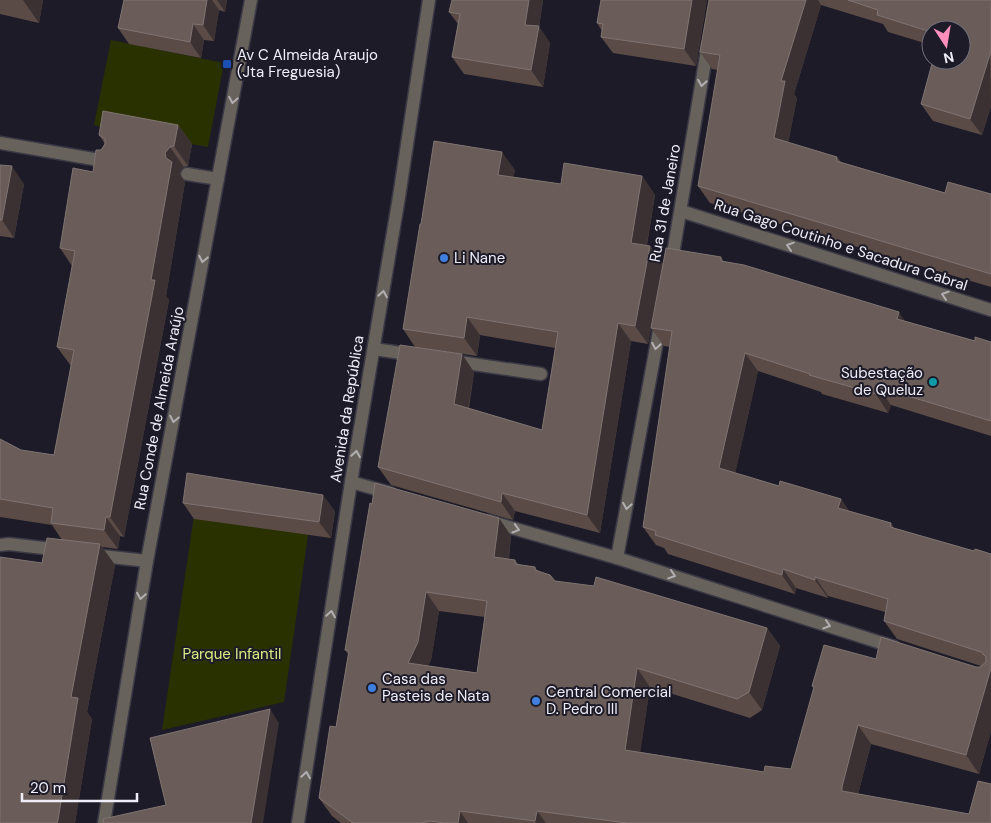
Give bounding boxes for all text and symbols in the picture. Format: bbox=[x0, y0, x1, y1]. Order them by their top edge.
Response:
north arrow bbox=[921, 20, 971, 70]
place label: Av C Almeida Araujo (Jta Freguesia) bbox=[237, 45, 378, 82]
text: N bbox=[942, 48, 956, 68]
marker: Av C Almeida Araujo (Jta Freguesia) bbox=[221, 58, 233, 70]
one-way arrow bbox=[697, 79, 708, 87]
one-way arrow bbox=[228, 95, 239, 104]
street label: Rua 31 de Janeiro bbox=[645, 142, 685, 264]
street label: Rua Gago Coutinho e Sacadura Cabral bbox=[712, 195, 970, 295]
one-way arrow bbox=[786, 241, 795, 251]
place label: Li Nane bbox=[454, 248, 505, 268]
marker: Li Nane bbox=[438, 252, 450, 264]
one-way arrow bbox=[199, 255, 209, 264]
one-way arrow bbox=[377, 289, 388, 297]
one-way arrow bbox=[941, 291, 949, 301]
street label: Rua Conde de Almeida Araújo bbox=[129, 304, 189, 511]
street label: Avenida da República bbox=[325, 334, 369, 484]
one-way arrow bbox=[652, 342, 662, 351]
place label: Subestação de Queluz bbox=[841, 363, 923, 400]
marker: Subestação de Queluz bbox=[927, 376, 939, 388]
one-way arrow bbox=[169, 415, 179, 424]
one-way arrow bbox=[351, 449, 361, 458]
one-way arrow bbox=[622, 502, 632, 510]
one-way arrow bbox=[512, 523, 521, 534]
one-way arrow bbox=[667, 570, 676, 580]
one-way arrow bbox=[137, 592, 147, 601]
one-way arrow bbox=[325, 610, 336, 618]
one-way arrow bbox=[822, 619, 830, 629]
park label: Parque Infantil bbox=[183, 644, 281, 664]
place label: Casa das Pasteis de Nata bbox=[382, 669, 489, 706]
marker: Casa das Pasteis de Nata bbox=[366, 682, 378, 694]
place label: Central Comercial D. Pedro III bbox=[546, 682, 671, 719]
marker: Central Comercial D. Pedro III bbox=[530, 695, 542, 707]
scale bar bbox=[22, 770, 138, 802]
one-way arrow bbox=[300, 770, 310, 779]
text: 20 m bbox=[30, 778, 66, 798]

